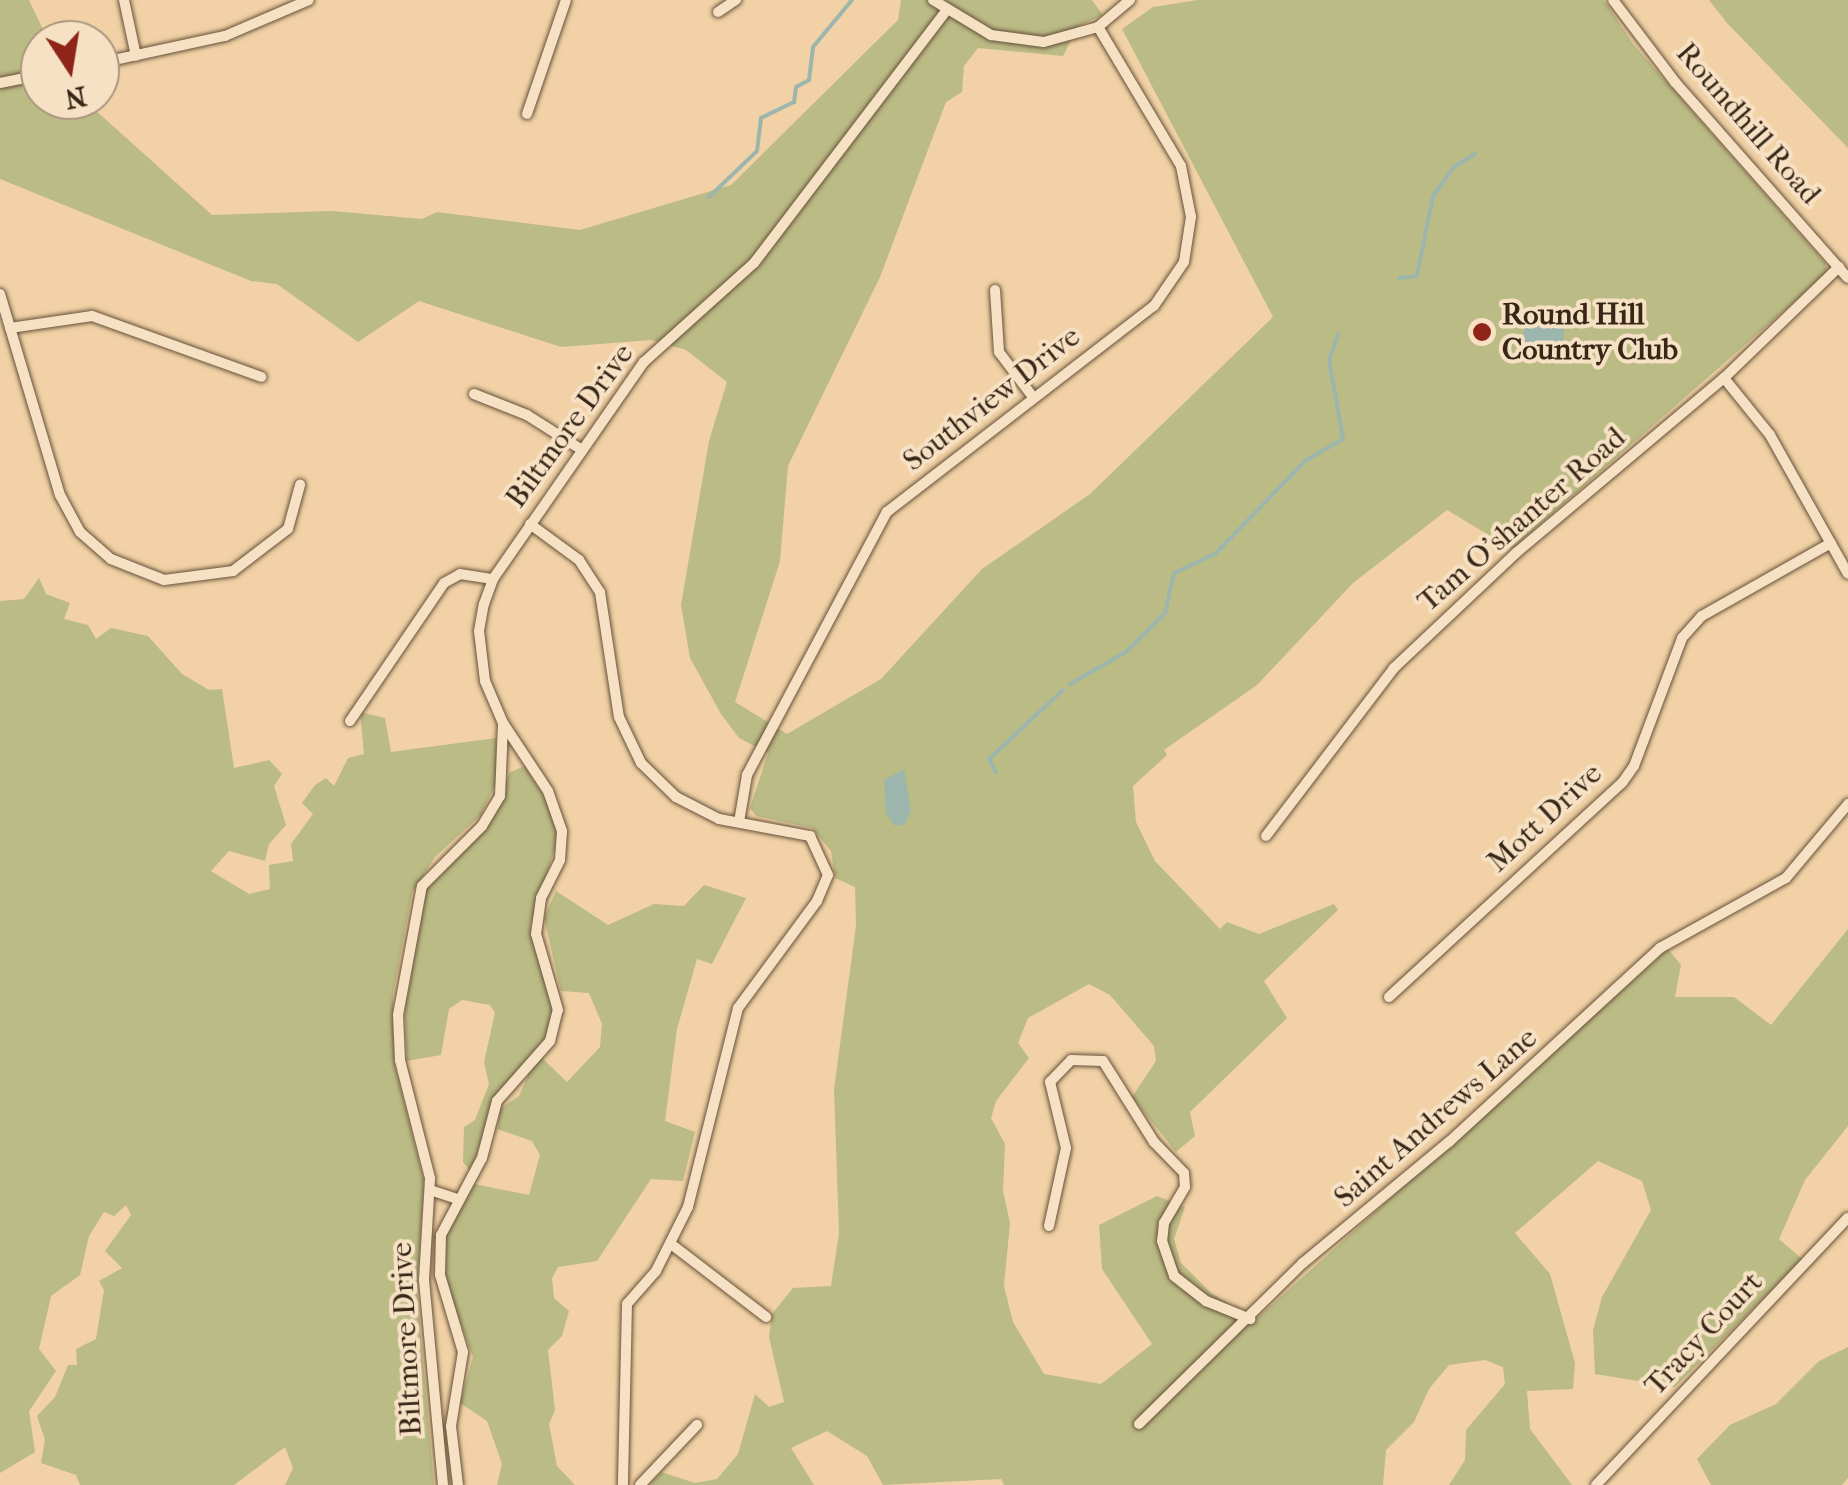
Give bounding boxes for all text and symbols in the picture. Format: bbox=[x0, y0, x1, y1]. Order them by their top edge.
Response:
north arrow bbox=[20, 20, 120, 120]
street label: Roundhill Road bbox=[1668, 36, 1828, 212]
text: N bbox=[62, 80, 90, 116]
place label: Round Hill Country Club bbox=[1502, 297, 1678, 368]
street label: Southview Drive bbox=[896, 319, 1088, 479]
marker: Round Hill Country Club bbox=[1471, 321, 1493, 343]
street label: Biltmore Drive bbox=[498, 337, 642, 515]
street label: Tam O'shanter Road bbox=[1411, 420, 1633, 620]
street label: Mott Drive bbox=[1480, 756, 1610, 880]
street label: Saint Andrews Lane bbox=[1327, 1020, 1545, 1216]
street label: Biltmore Drive bbox=[384, 1241, 430, 1437]
street label: Tracy Court bbox=[1638, 1265, 1770, 1403]

